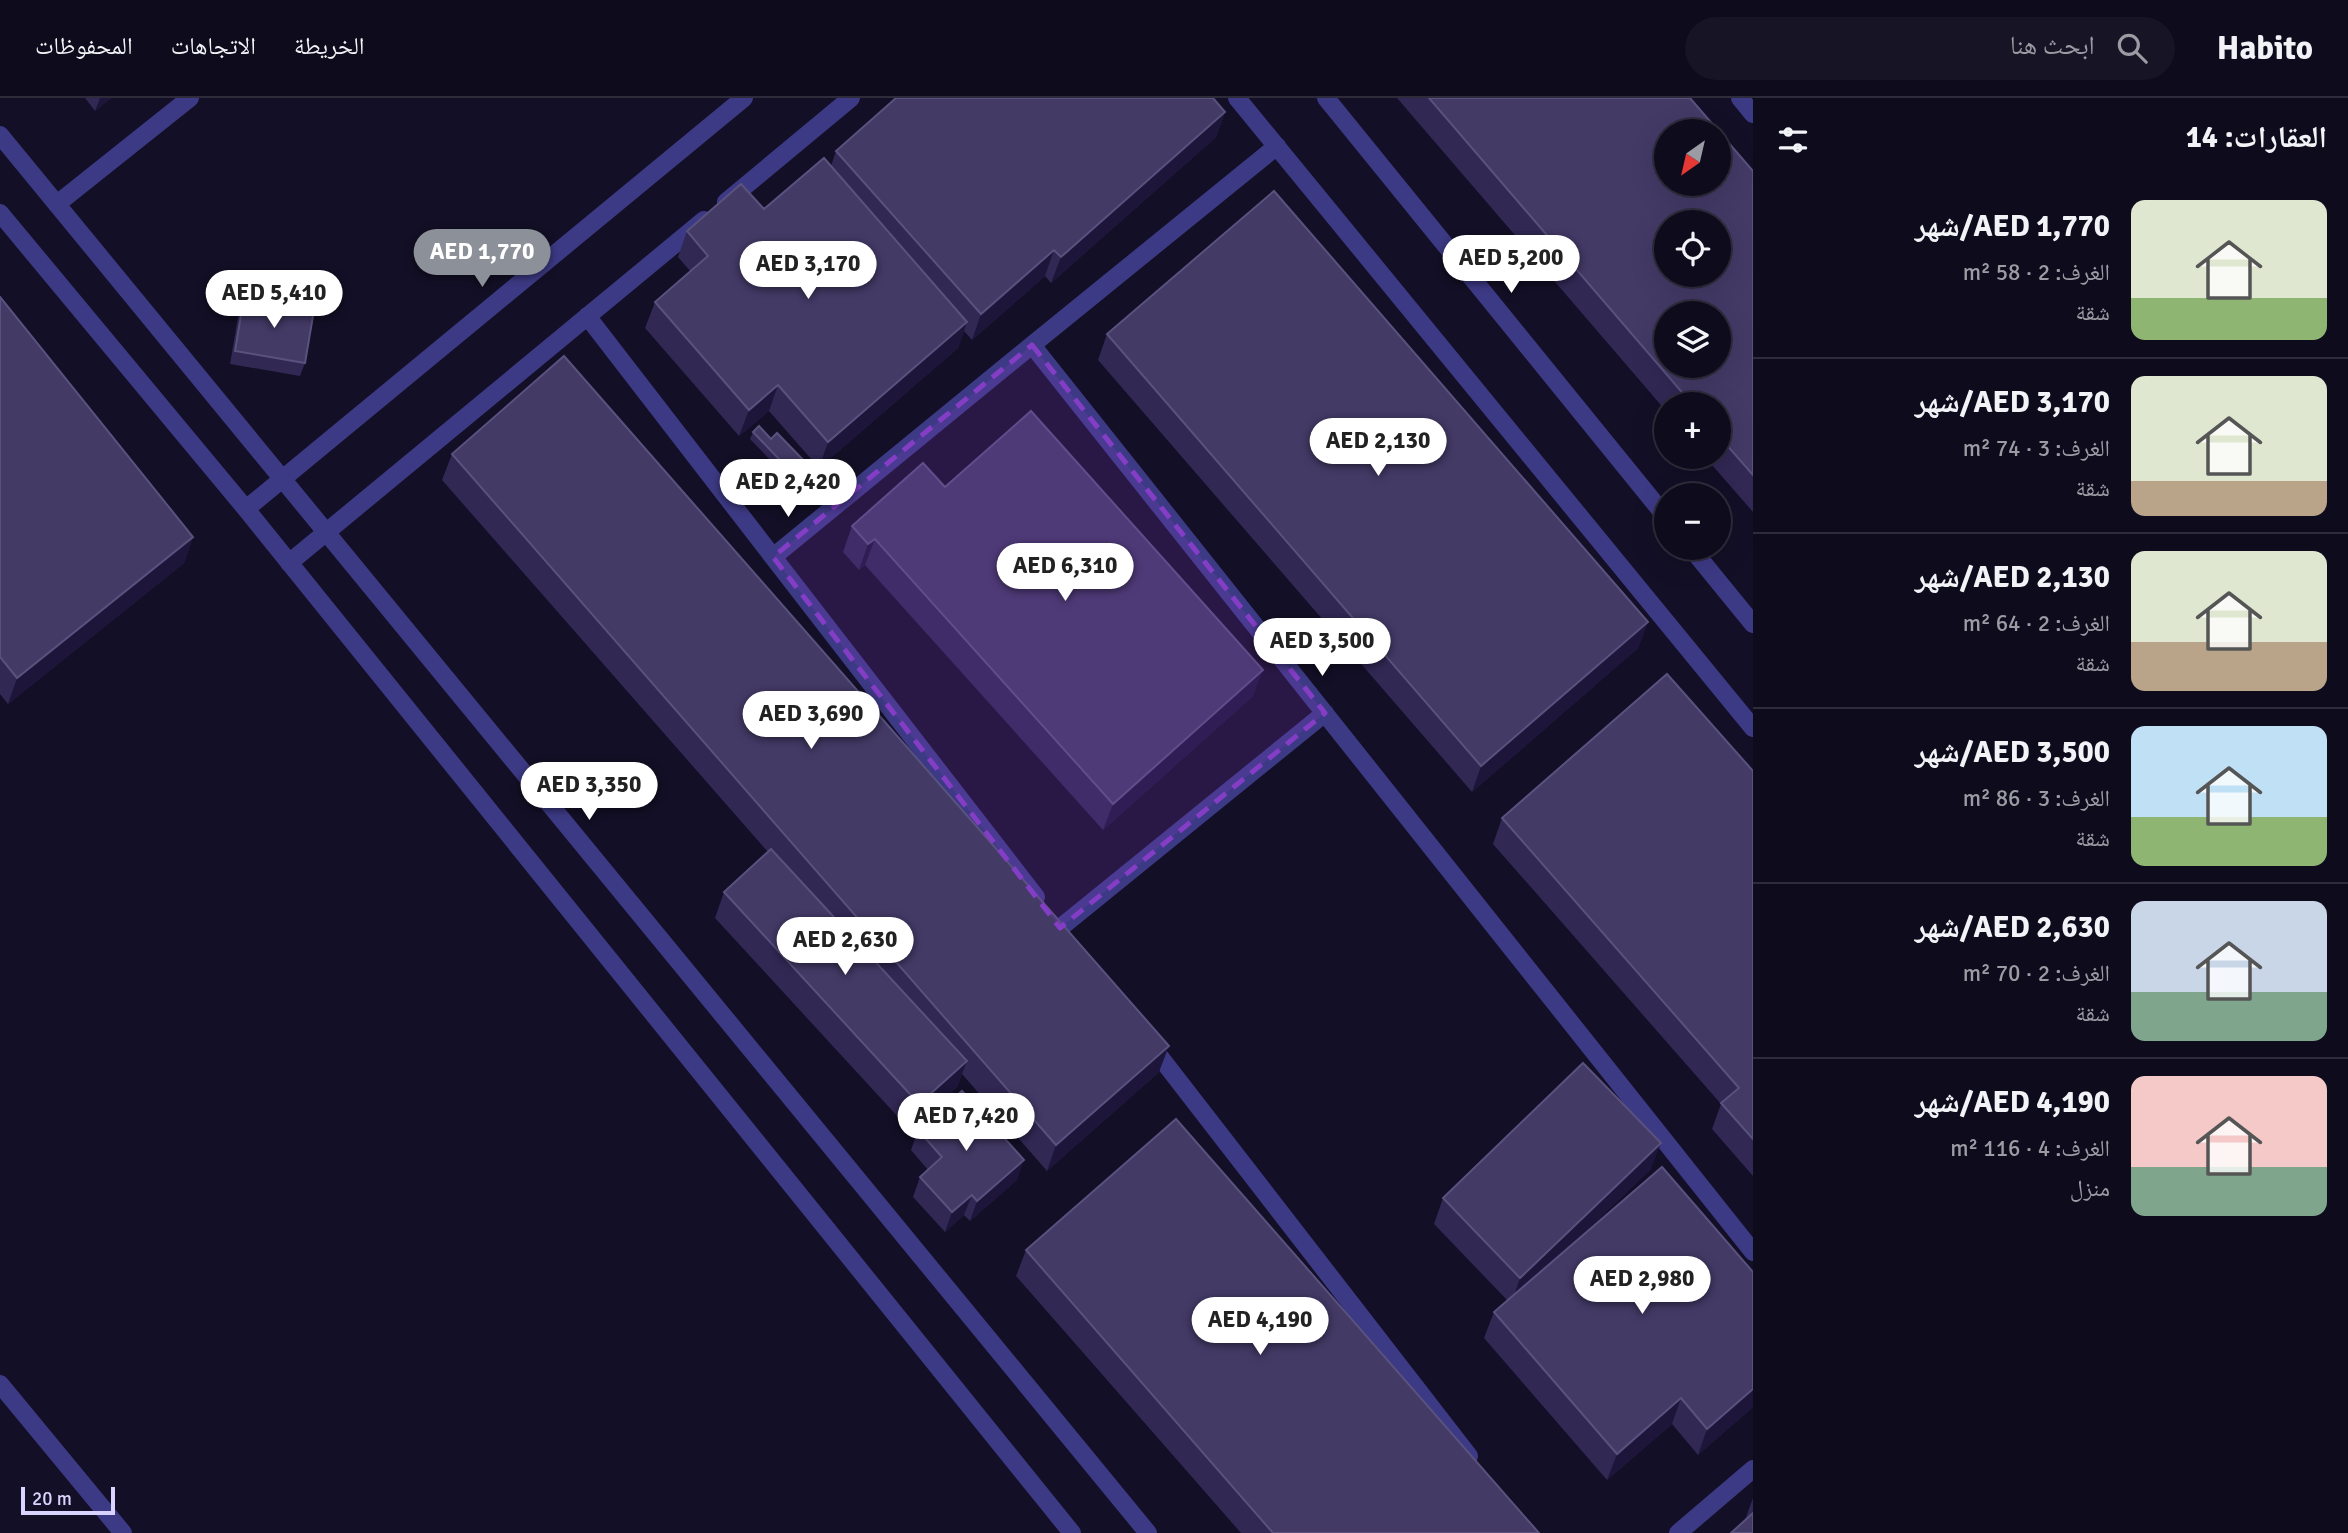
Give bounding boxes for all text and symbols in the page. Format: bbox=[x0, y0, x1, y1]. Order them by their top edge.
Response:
search box bbox=[1685, 17, 2175, 80]
text: Habito bbox=[2217, 28, 2313, 69]
icon: search bbox=[2113, 29, 2151, 67]
text: ابحث هنا bbox=[2010, 30, 2095, 62]
text: المحفوظات bbox=[35, 31, 133, 61]
text: الاتجاهات bbox=[171, 31, 256, 61]
text: الخريطة bbox=[294, 31, 365, 61]
north arrow bbox=[1654, 119, 1731, 196]
map controls bbox=[1654, 119, 1731, 560]
text: العقارات: 14 bbox=[2186, 119, 2327, 156]
icon: filters bbox=[1774, 121, 1812, 159]
text: AED 1,770/شهر bbox=[1915, 208, 2110, 245]
button: locate bbox=[1654, 210, 1731, 287]
icon: home bbox=[2187, 228, 2271, 312]
pin: AED 1,770 bbox=[402, 230, 562, 289]
pin: AED 5,200 bbox=[1431, 236, 1591, 295]
text: AED 1,770 bbox=[430, 237, 534, 266]
pin: AED 3,170 bbox=[728, 242, 888, 301]
text: AED 5,200 bbox=[1459, 243, 1563, 272]
text: AED 3,170 bbox=[756, 249, 860, 278]
text: الغرف: 2 · 58 m² bbox=[1963, 258, 2110, 287]
pin: AED 5,410 bbox=[194, 271, 354, 330]
text: AED 5,410 bbox=[222, 278, 326, 307]
text: شقة bbox=[2076, 298, 2110, 327]
button: layers bbox=[1654, 301, 1731, 378]
text: AED 3,170/شهر bbox=[1915, 384, 2110, 421]
button: + bbox=[1654, 392, 1731, 469]
icon: home bbox=[2187, 404, 2271, 488]
pin: AED 2,130 bbox=[1298, 418, 1458, 478]
text: AED 2,130 bbox=[1326, 426, 1430, 455]
text: الغرف: 3 · 74 m² bbox=[1963, 434, 2110, 463]
pin: AED 2,420 bbox=[708, 460, 868, 519]
text: AED 2,420 bbox=[736, 467, 840, 496]
text: شقة bbox=[2076, 474, 2110, 503]
button: − bbox=[1654, 483, 1731, 560]
pin: AED 6,310 bbox=[985, 544, 1145, 603]
text: AED 6,310 bbox=[1013, 551, 1117, 580]
text: AED 2,130/شهر bbox=[1915, 559, 2110, 596]
icon: home bbox=[2187, 579, 2271, 663]
text: الغرف: 2 · 64 m² bbox=[1963, 609, 2110, 638]
pin: AED 3,500 bbox=[1242, 618, 1402, 678]
text: AED 3,500 bbox=[1270, 626, 1374, 655]
text: شقة bbox=[2076, 649, 2110, 678]
pin: AED 3,690 bbox=[731, 692, 891, 751]
text: AED 3,690 bbox=[759, 699, 863, 728]
text: AED 3,500/شهر bbox=[1915, 734, 2110, 771]
icon: home bbox=[2187, 754, 2271, 838]
pin: AED 3,350 bbox=[509, 762, 669, 822]
text: AED 3,350 bbox=[537, 770, 641, 799]
text: الغرف: 3 · 86 m² bbox=[1963, 784, 2110, 813]
text: شقة bbox=[2076, 824, 2110, 853]
text: AED 2,630/شهر bbox=[1915, 909, 2110, 946]
pin: AED 2,630 bbox=[765, 918, 925, 977]
text: AED 2,630 bbox=[793, 925, 897, 954]
icon: home bbox=[2187, 929, 2271, 1013]
text: الغرف: 2 · 70 m² bbox=[1963, 959, 2110, 988]
text: شقة bbox=[2076, 999, 2110, 1028]
text: AED 4,190/شهر bbox=[1915, 1084, 2110, 1121]
pin: AED 7,420 bbox=[886, 1094, 1046, 1153]
text: AED 7,420 bbox=[914, 1101, 1018, 1130]
icon: home bbox=[2187, 1104, 2271, 1188]
text: الغرف: 4 · 116 m² bbox=[1950, 1134, 2110, 1163]
text: منزل bbox=[2070, 1174, 2110, 1203]
pin: AED 2,980 bbox=[1562, 1256, 1722, 1316]
text: AED 2,980 bbox=[1590, 1264, 1694, 1293]
pin: AED 4,190 bbox=[1180, 1298, 1340, 1357]
text: AED 4,190 bbox=[1208, 1305, 1312, 1334]
scale bar bbox=[21, 1484, 116, 1516]
text: 20 m bbox=[32, 1487, 72, 1511]

